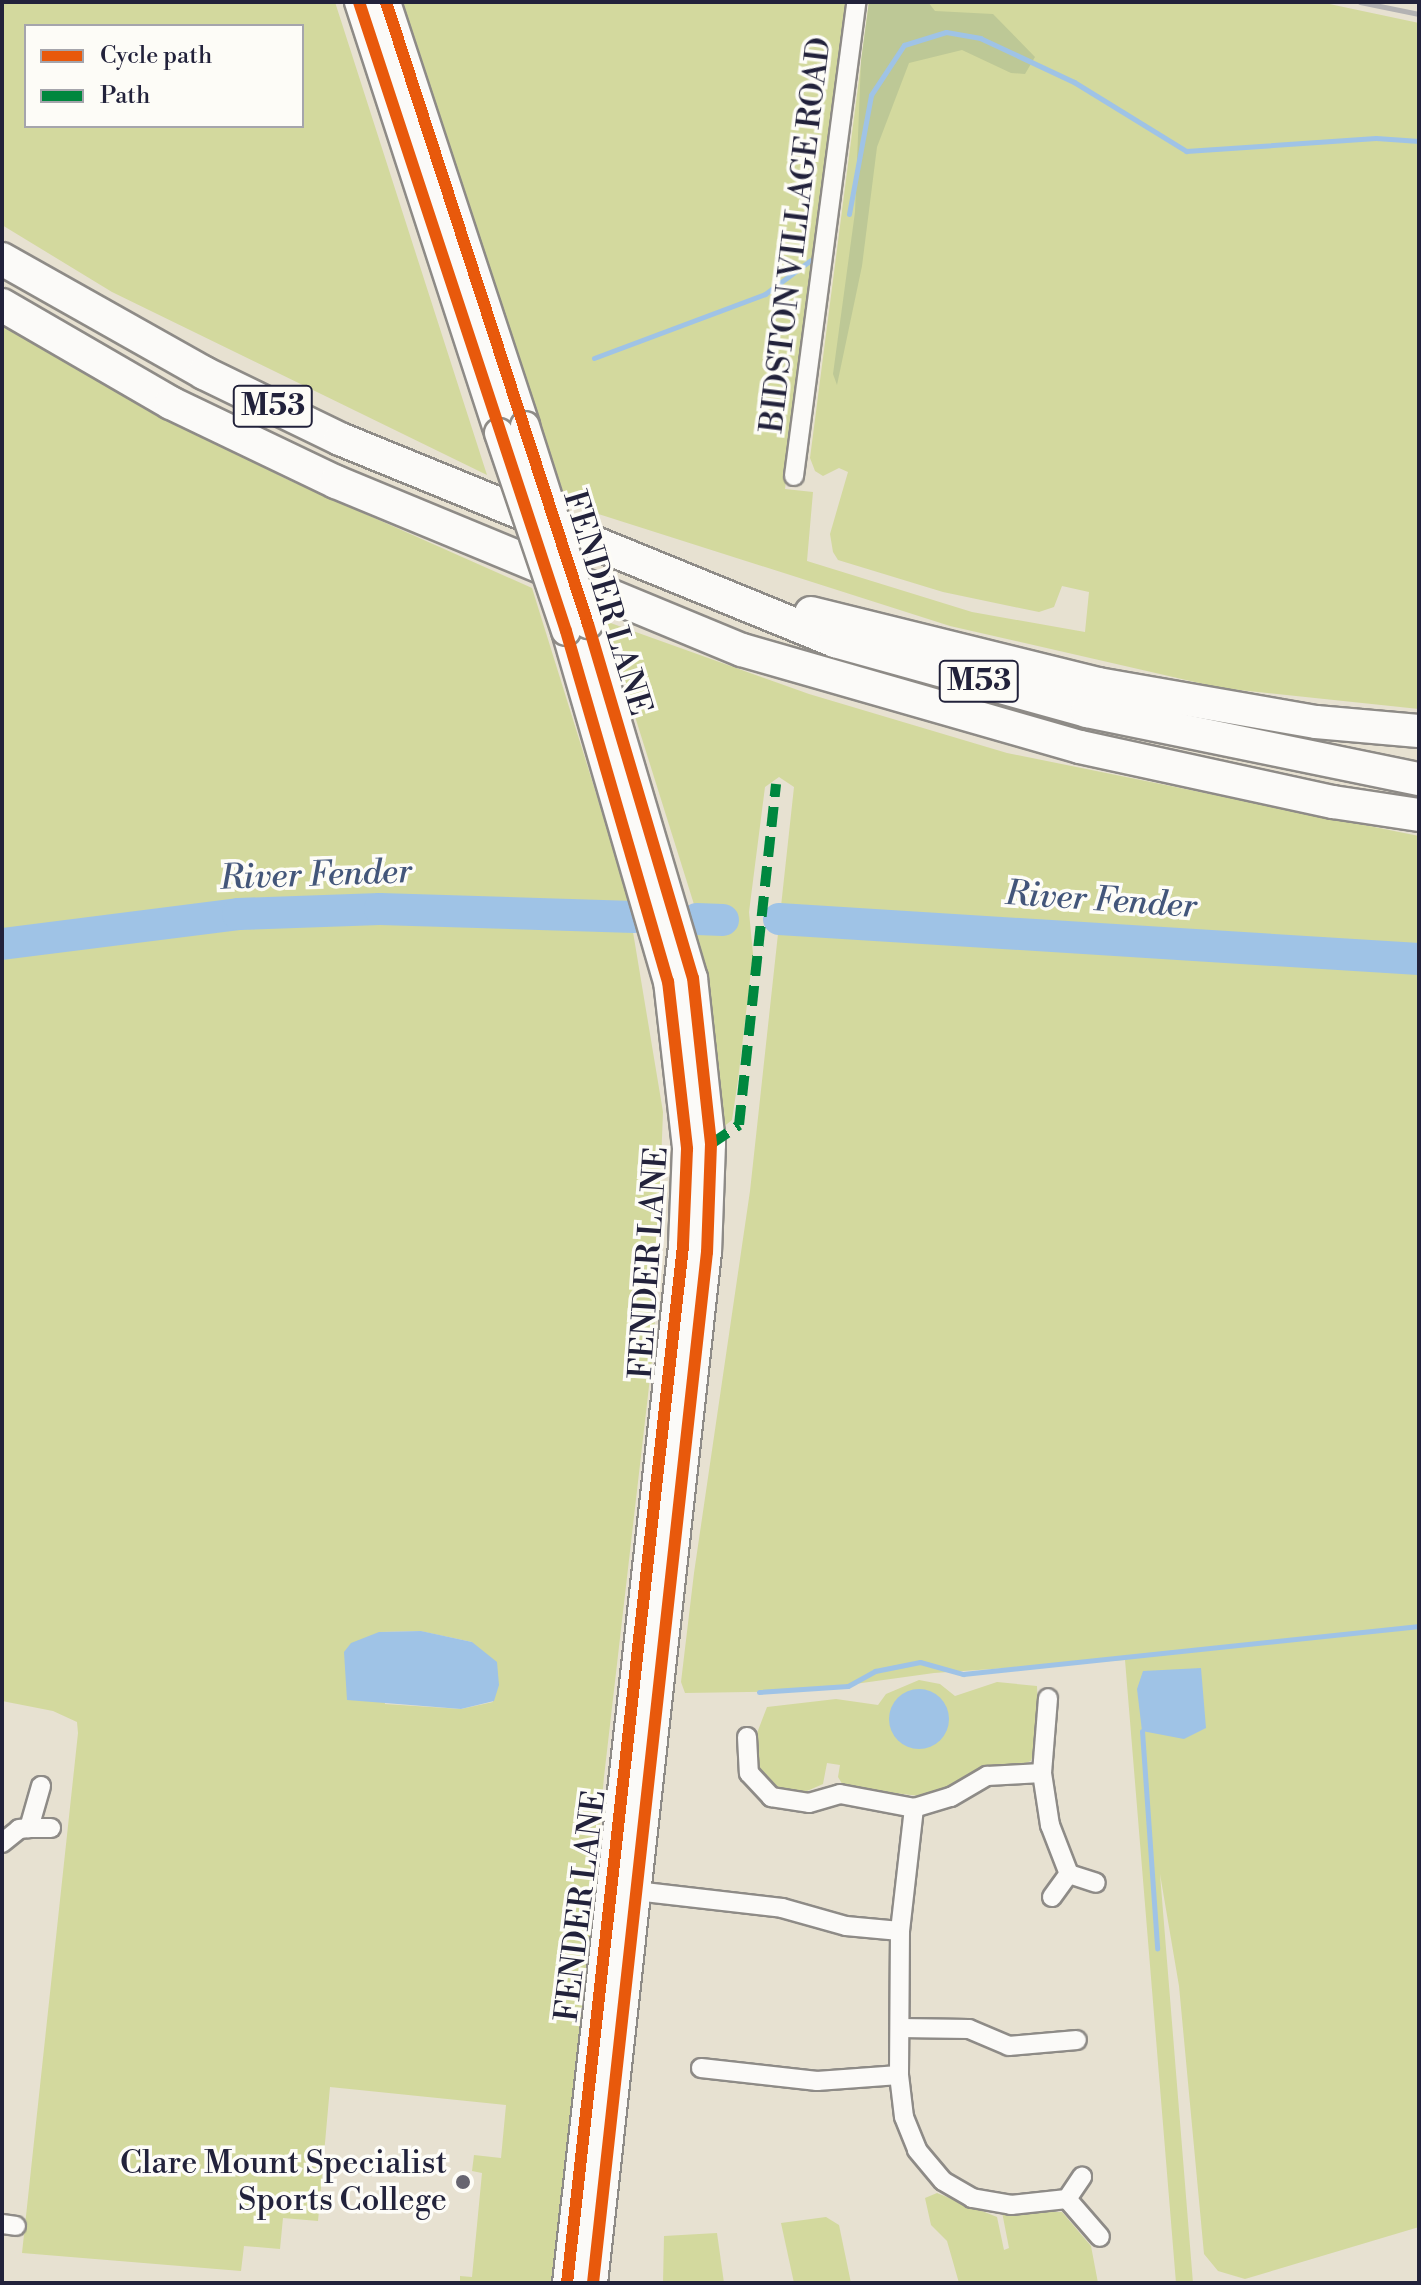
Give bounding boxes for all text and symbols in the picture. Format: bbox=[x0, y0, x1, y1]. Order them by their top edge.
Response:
legend bbox=[24, 24, 304, 128]
street label: BIDSTON VILLAGE ROAD bbox=[753, 35, 839, 435]
text: Cycle path bbox=[100, 41, 212, 71]
text: Path bbox=[100, 81, 150, 111]
road number: M53 bbox=[231, 380, 315, 432]
street label: FENDER LANE bbox=[555, 486, 659, 720]
road number: M53 bbox=[937, 655, 1021, 707]
water label: River Fender bbox=[219, 852, 413, 900]
water label: River Fender bbox=[1004, 874, 1198, 928]
street label: FENDER LANE bbox=[622, 1146, 676, 1380]
street label: FENDER LANE bbox=[548, 1788, 614, 2024]
place label: Clare Mount Specialist Sports College bbox=[120, 2145, 447, 2220]
marker: Clare Mount Specialist Sports College bbox=[454, 2173, 472, 2191]

